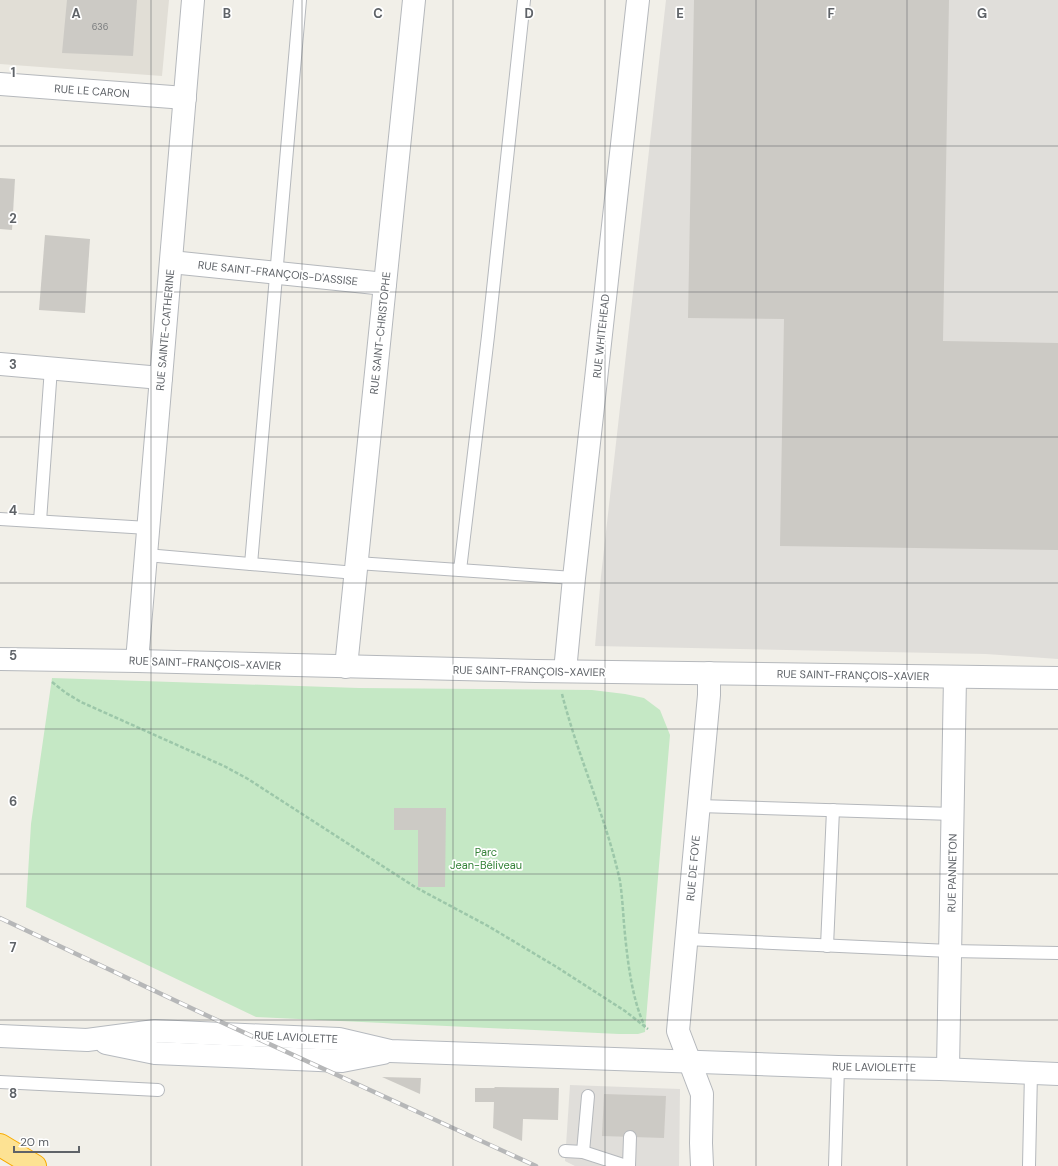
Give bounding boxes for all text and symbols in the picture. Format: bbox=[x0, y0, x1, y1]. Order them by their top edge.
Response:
text: A bbox=[71, 5, 81, 22]
text: B bbox=[223, 5, 231, 22]
text: C bbox=[373, 5, 383, 22]
text: D bbox=[524, 5, 534, 22]
text: E bbox=[676, 5, 684, 22]
text: F bbox=[827, 5, 835, 22]
text: G bbox=[977, 5, 987, 22]
house number: 636 bbox=[92, 21, 109, 33]
text: 1 bbox=[11, 64, 15, 81]
street label: RUE LE CARON bbox=[54, 81, 130, 101]
text: 2 bbox=[9, 210, 17, 227]
street label: RUE SAINT-FRANÇOIS-D'ASSISE bbox=[197, 258, 359, 288]
street label: RUE SAINTE-CATHERINE bbox=[153, 269, 177, 391]
street label: RUE SAINT-CHRISTOPHE bbox=[367, 271, 393, 395]
street label: RUE WHITEHEAD bbox=[590, 293, 612, 379]
text: 3 bbox=[9, 356, 17, 373]
text: 4 bbox=[9, 502, 17, 519]
text: 5 bbox=[9, 647, 17, 664]
street label: RUE SAINT-FRANÇOIS-XAVIER bbox=[129, 653, 281, 673]
street label: RUE SAINT-FRANÇOIS-XAVIER bbox=[453, 663, 605, 679]
street label: RUE SAINT-FRANÇOIS-XAVIER bbox=[777, 667, 929, 683]
text: 6 bbox=[9, 793, 17, 810]
street label: RUE PANNETON bbox=[944, 833, 960, 913]
street label: RUE DE FOYE bbox=[683, 834, 703, 902]
park label: Parc Jean-Béliveau bbox=[450, 845, 522, 872]
text: 7 bbox=[10, 939, 17, 956]
street label: RUE LAVIOLETTE bbox=[254, 1028, 338, 1046]
street label: RUE LAVIOLETTE bbox=[832, 1059, 916, 1075]
text: 8 bbox=[9, 1085, 17, 1102]
scale bar bbox=[14, 1128, 79, 1154]
text: 20 m bbox=[20, 1134, 49, 1150]

